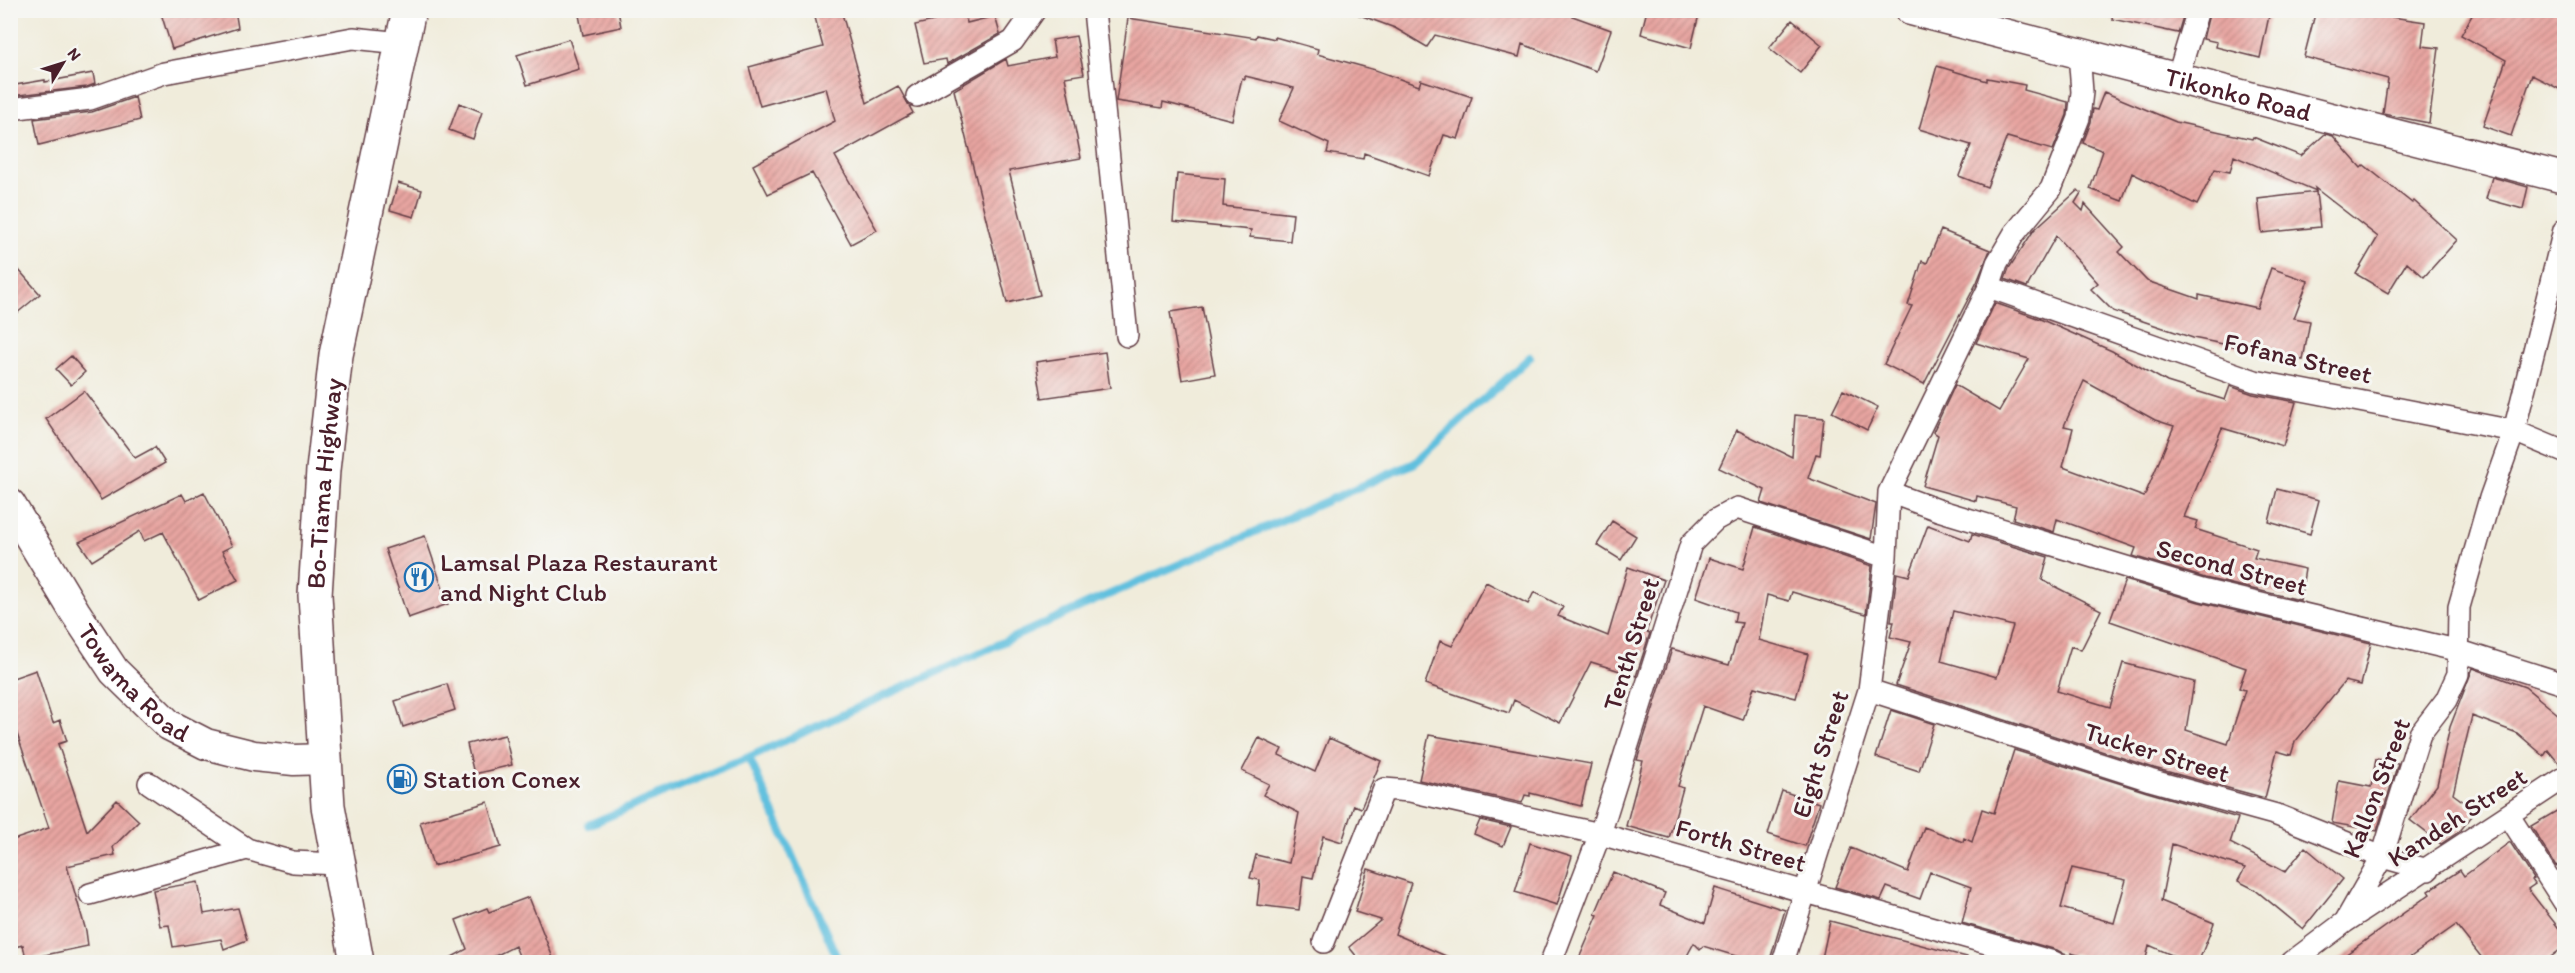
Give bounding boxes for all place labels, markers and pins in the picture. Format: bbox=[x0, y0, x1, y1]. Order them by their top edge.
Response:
place label: Lamsal Plaza Restaurant and Night Club bbox=[440, 546, 718, 608]
restaurant icon: Lamsal Plaza Restaurant and Night Club bbox=[403, 561, 435, 593]
fuel station icon: Station Conex bbox=[386, 763, 418, 795]
place label: Station Conex bbox=[423, 763, 580, 795]

